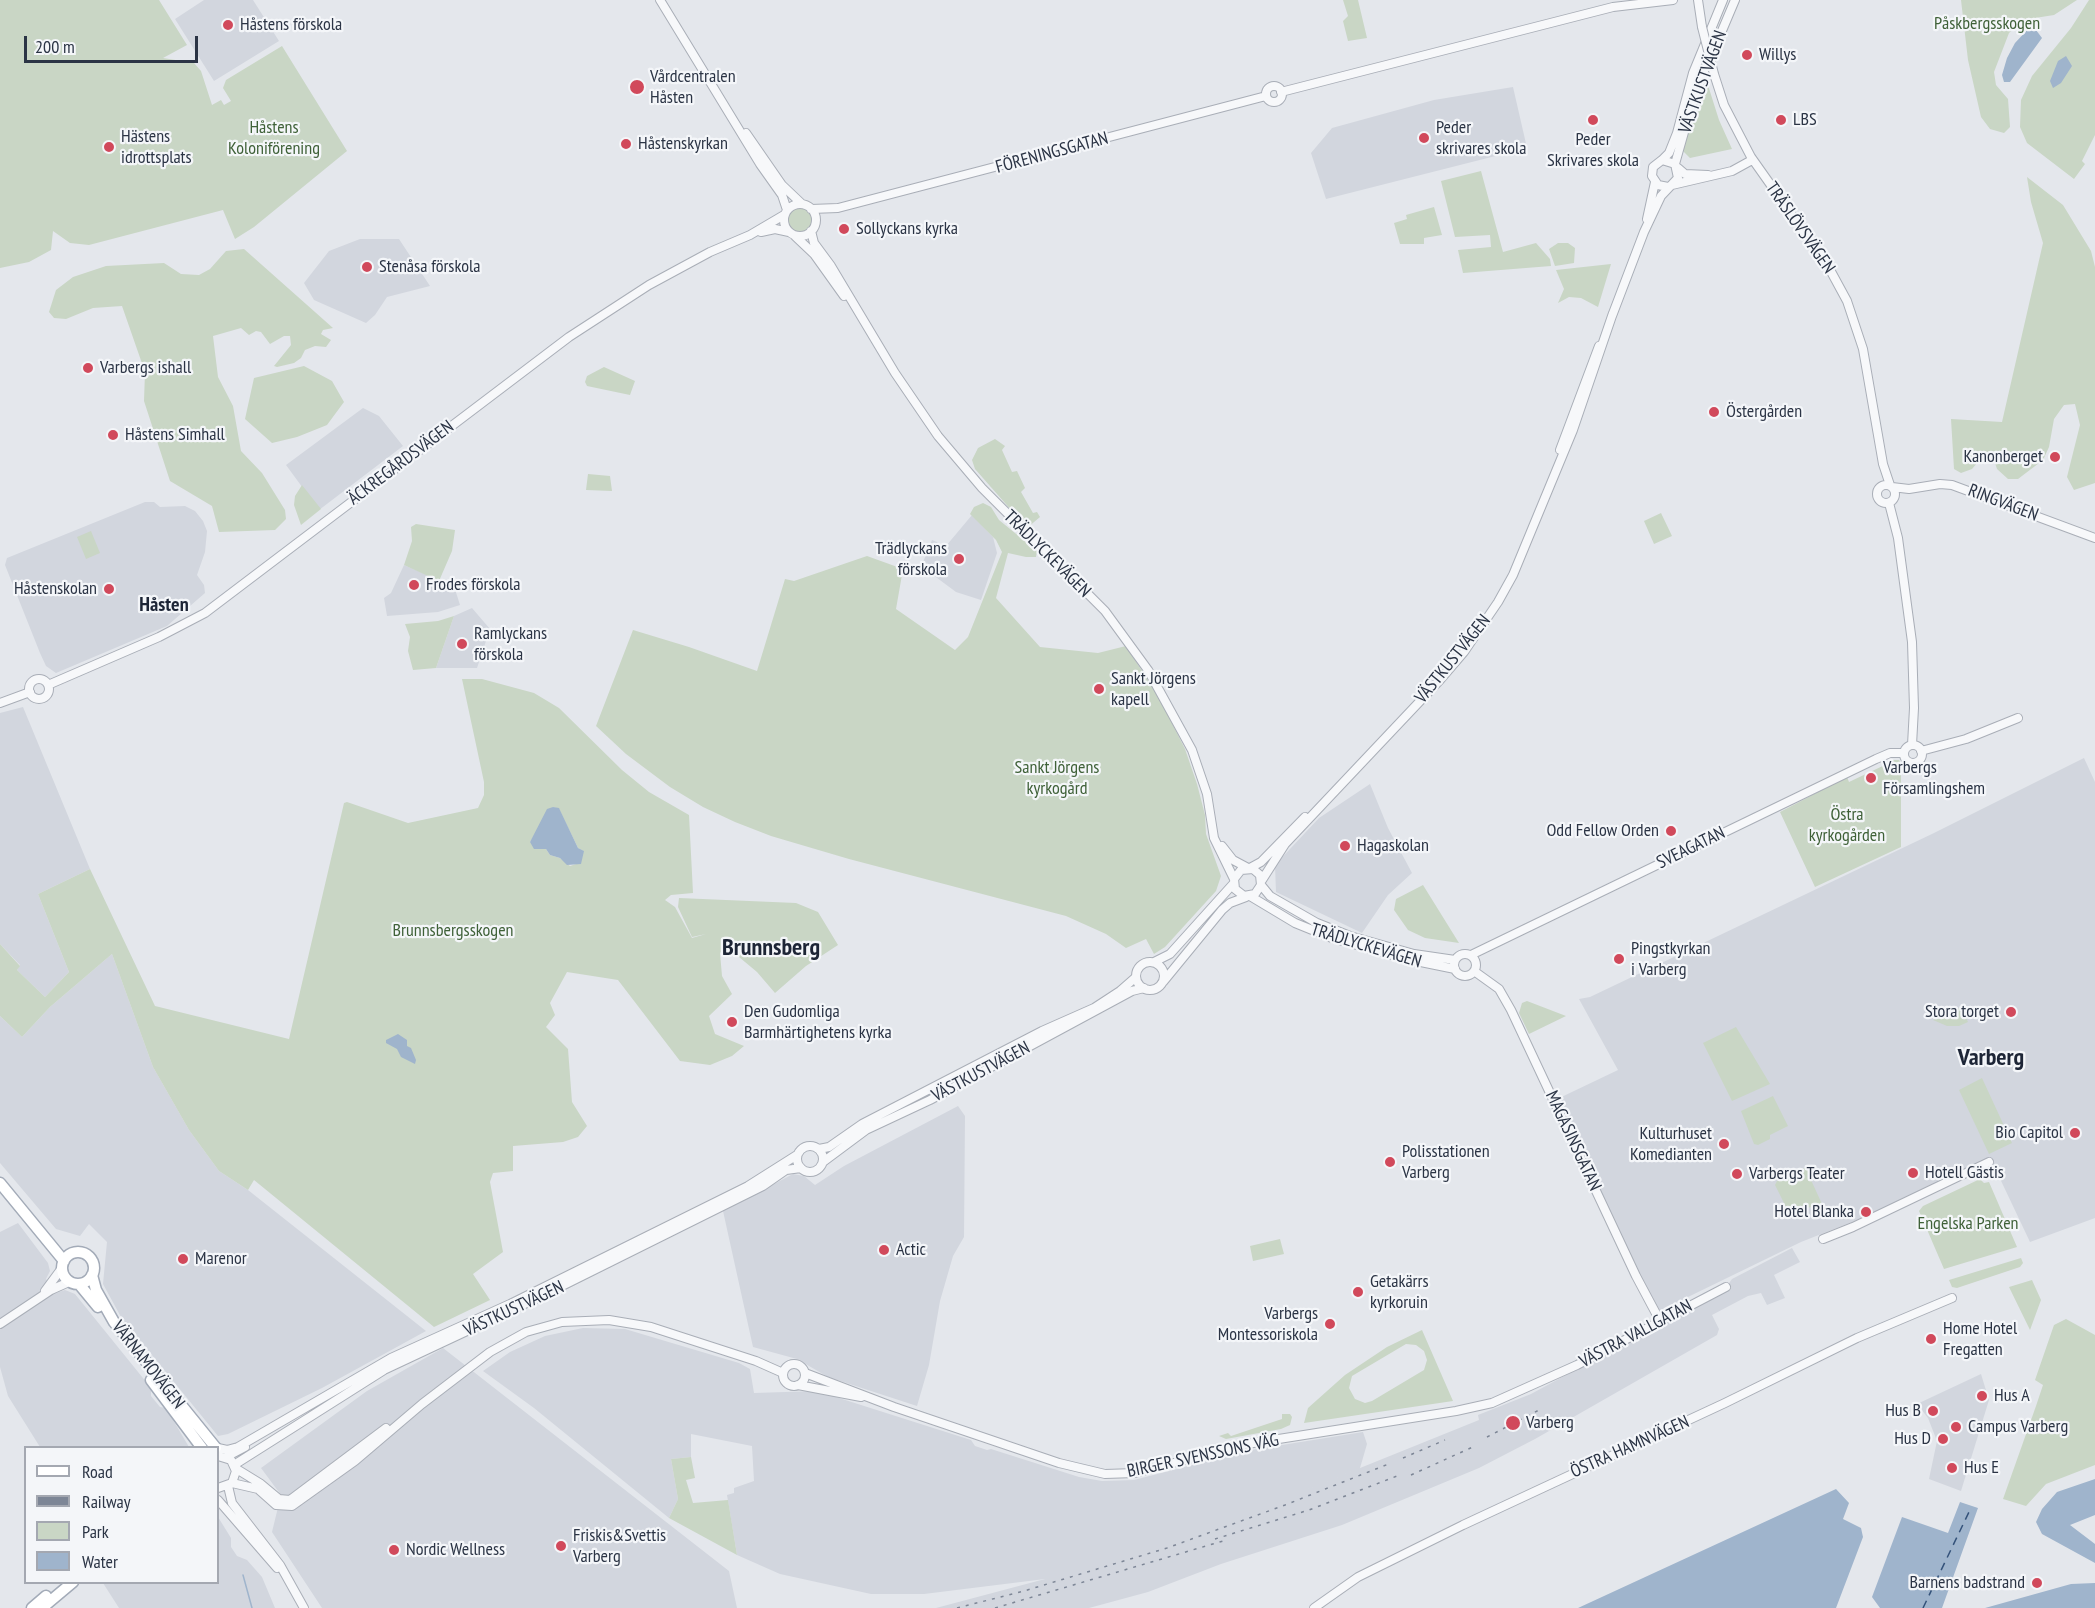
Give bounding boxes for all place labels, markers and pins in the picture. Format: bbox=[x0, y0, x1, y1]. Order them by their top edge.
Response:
place label: Håstens förskola bbox=[240, 14, 342, 36]
marker: Håstens förskola bbox=[221, 18, 235, 32]
place label: Willys bbox=[1759, 44, 1796, 66]
marker: Willys bbox=[1740, 48, 1754, 62]
place label: Vårdcentralen Håsten bbox=[650, 66, 736, 109]
marker: Vårdcentralen Håsten bbox=[628, 78, 646, 96]
place label: LBS bbox=[1793, 109, 1817, 131]
marker: Peder Skrivares skola bbox=[1586, 113, 1600, 127]
marker: LBS bbox=[1774, 113, 1788, 127]
place label: Peder skrivares skola bbox=[1436, 117, 1526, 160]
place label: Hästens idrottsplats bbox=[121, 126, 192, 168]
place label: Peder Skrivares skola bbox=[1547, 129, 1639, 172]
marker: Peder skrivares skola bbox=[1417, 131, 1431, 145]
place label: Håstenskyrkan bbox=[638, 133, 728, 155]
marker: Håstenskyrkan bbox=[619, 137, 633, 151]
marker: Hästens idrottsplats bbox=[102, 140, 116, 154]
place label: Sollyckans kyrka bbox=[856, 218, 958, 240]
marker: Sollyckans kyrka bbox=[837, 222, 851, 236]
place label: Stenåsa förskola bbox=[379, 256, 480, 278]
marker: Stenåsa förskola bbox=[360, 260, 374, 274]
place label: Varbergs ishall bbox=[100, 357, 191, 379]
marker: Varbergs ishall bbox=[81, 361, 95, 375]
place label: Östergården bbox=[1726, 401, 1802, 423]
marker: Östergården bbox=[1707, 405, 1721, 419]
place label: Håstens Simhall bbox=[125, 424, 225, 446]
marker: Håstens Simhall bbox=[106, 428, 120, 442]
place label: Kanonberget bbox=[1963, 446, 2043, 468]
marker: Kanonberget bbox=[2048, 450, 2062, 464]
place label: Trädlyckans förskola bbox=[875, 538, 947, 580]
marker: Trädlyckans förskola bbox=[952, 552, 966, 566]
place label: Frodes förskola bbox=[426, 574, 521, 596]
place label: Håstenskolan bbox=[14, 578, 97, 600]
marker: Frodes förskola bbox=[407, 578, 421, 592]
marker: Håstenskolan bbox=[102, 582, 116, 596]
place label: Ramlyckans förskola bbox=[474, 623, 547, 666]
marker: Ramlyckans förskola bbox=[455, 637, 469, 651]
place label: Sankt Jörgens kapell bbox=[1111, 668, 1196, 710]
marker: Sankt Jörgens kapell bbox=[1092, 682, 1106, 696]
place label: Varbergs Församlingshem bbox=[1883, 757, 1985, 800]
marker: Varbergs Församlingshem bbox=[1864, 771, 1878, 785]
place label: Odd Fellow Orden bbox=[1546, 820, 1659, 842]
marker: Odd Fellow Orden bbox=[1664, 824, 1678, 838]
place label: Hagaskolan bbox=[1357, 835, 1429, 857]
marker: Hagaskolan bbox=[1338, 839, 1352, 853]
place label: Pingstkyrkan i Varberg bbox=[1631, 938, 1711, 980]
marker: Pingstkyrkan i Varberg bbox=[1612, 952, 1626, 966]
place label: Den Gudomliga Barmhärtighetens kyrka bbox=[744, 1001, 892, 1044]
place label: Stora torget bbox=[1925, 1001, 1999, 1023]
marker: Stora torget bbox=[2004, 1005, 2018, 1019]
marker: Den Gudomliga Barmhärtighetens kyrka bbox=[725, 1015, 739, 1029]
place label: Bio Capitol bbox=[1995, 1122, 2063, 1144]
place label: Kulturhuset Komedianten bbox=[1630, 1123, 1712, 1166]
marker: Bio Capitol bbox=[2068, 1126, 2082, 1140]
marker: Kulturhuset Komedianten bbox=[1717, 1137, 1731, 1151]
place label: Polisstationen Varberg bbox=[1402, 1141, 1490, 1184]
marker: Polisstationen Varberg bbox=[1383, 1155, 1397, 1169]
place label: Hotell Gästis bbox=[1925, 1162, 2004, 1184]
place label: Varbergs Teater bbox=[1749, 1163, 1845, 1185]
marker: Hotell Gästis bbox=[1906, 1166, 1920, 1180]
marker: Varbergs Teater bbox=[1730, 1167, 1744, 1181]
place label: Hotel Blanka bbox=[1774, 1201, 1854, 1223]
marker: Hotel Blanka bbox=[1859, 1205, 1873, 1219]
place label: Actic bbox=[896, 1239, 926, 1261]
marker: Actic bbox=[877, 1243, 891, 1257]
place label: Marenor bbox=[195, 1248, 247, 1270]
marker: Marenor bbox=[176, 1252, 190, 1266]
place label: Getakärrs kyrkoruin bbox=[1370, 1271, 1429, 1314]
marker: Getakärrs kyrkoruin bbox=[1351, 1285, 1365, 1299]
place label: Varbergs Montessoriskola bbox=[1218, 1303, 1318, 1346]
marker: Varbergs Montessoriskola bbox=[1323, 1317, 1337, 1331]
place label: Home Hotel Fregatten bbox=[1943, 1318, 2017, 1360]
marker: Home Hotel Fregatten bbox=[1924, 1332, 1938, 1346]
place label: Hus A bbox=[1994, 1385, 2030, 1407]
marker: Hus A bbox=[1975, 1389, 1989, 1403]
place label: Hus B bbox=[1885, 1400, 1921, 1422]
marker: Hus B bbox=[1926, 1404, 1940, 1418]
place label: Varberg bbox=[1526, 1412, 1574, 1434]
marker: Varberg bbox=[1504, 1414, 1522, 1432]
place label: Campus Varberg bbox=[1968, 1416, 2068, 1438]
marker: Campus Varberg bbox=[1949, 1420, 1963, 1434]
place label: Hus D bbox=[1894, 1428, 1931, 1450]
marker: Hus D bbox=[1936, 1432, 1950, 1446]
place label: Hus E bbox=[1964, 1457, 1999, 1479]
marker: Hus E bbox=[1945, 1461, 1959, 1475]
place label: Friskis&Svettis Varberg bbox=[573, 1525, 666, 1568]
place label: Nordic Wellness bbox=[406, 1539, 505, 1561]
marker: Friskis&Svettis Varberg bbox=[554, 1539, 568, 1553]
marker: Nordic Wellness bbox=[387, 1543, 401, 1557]
place label: Barnens badstrand bbox=[1910, 1572, 2025, 1594]
marker: Barnens badstrand bbox=[2030, 1576, 2044, 1590]

